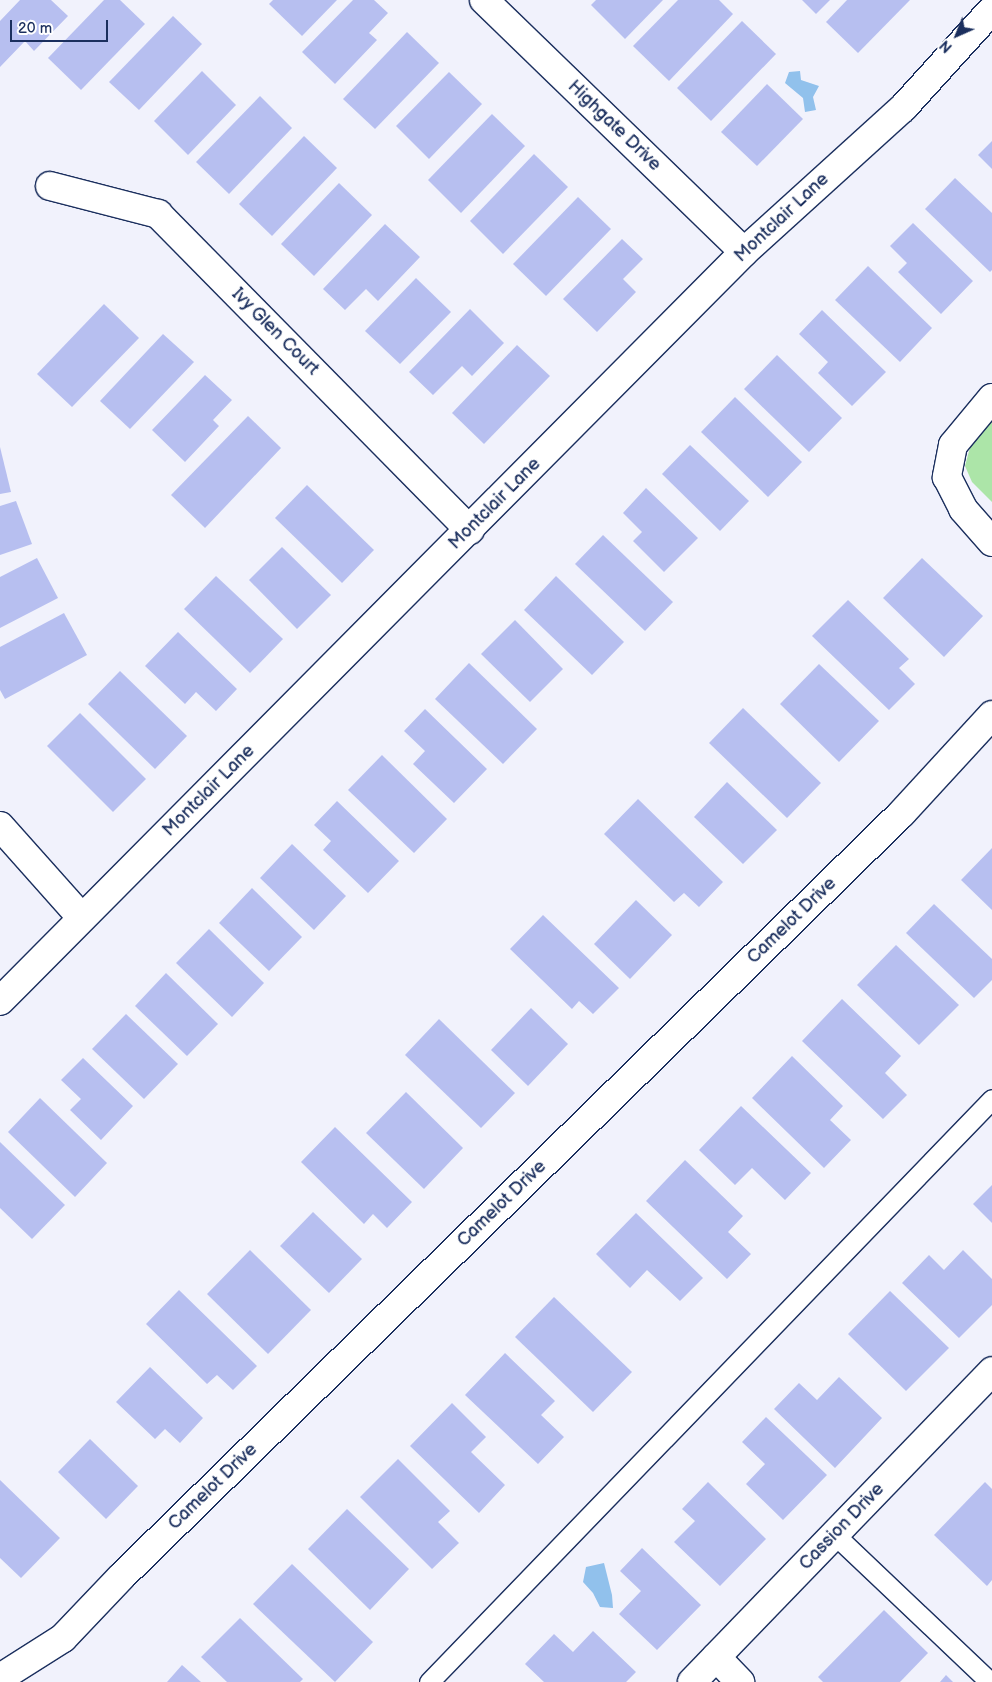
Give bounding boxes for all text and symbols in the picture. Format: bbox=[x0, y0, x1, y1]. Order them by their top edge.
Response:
scale bar bbox=[12, 10, 110, 42]
north arrow bbox=[932, 10, 982, 60]
text: 20 m bbox=[18, 19, 52, 38]
text: N bbox=[937, 36, 956, 56]
street label: Highgate Drive bbox=[563, 76, 665, 176]
street label: Montclair Lane bbox=[730, 169, 834, 267]
street label: Ivy Glen Court bbox=[226, 283, 324, 381]
street label: Montclair Lane bbox=[445, 454, 545, 554]
street label: Montclair Lane bbox=[159, 741, 259, 841]
street label: Camelot Drive bbox=[743, 873, 841, 969]
street label: Camelot Drive bbox=[453, 1156, 551, 1252]
street label: Camelot Drive bbox=[164, 1439, 262, 1535]
street label: Cassion Drive bbox=[795, 1479, 889, 1575]

